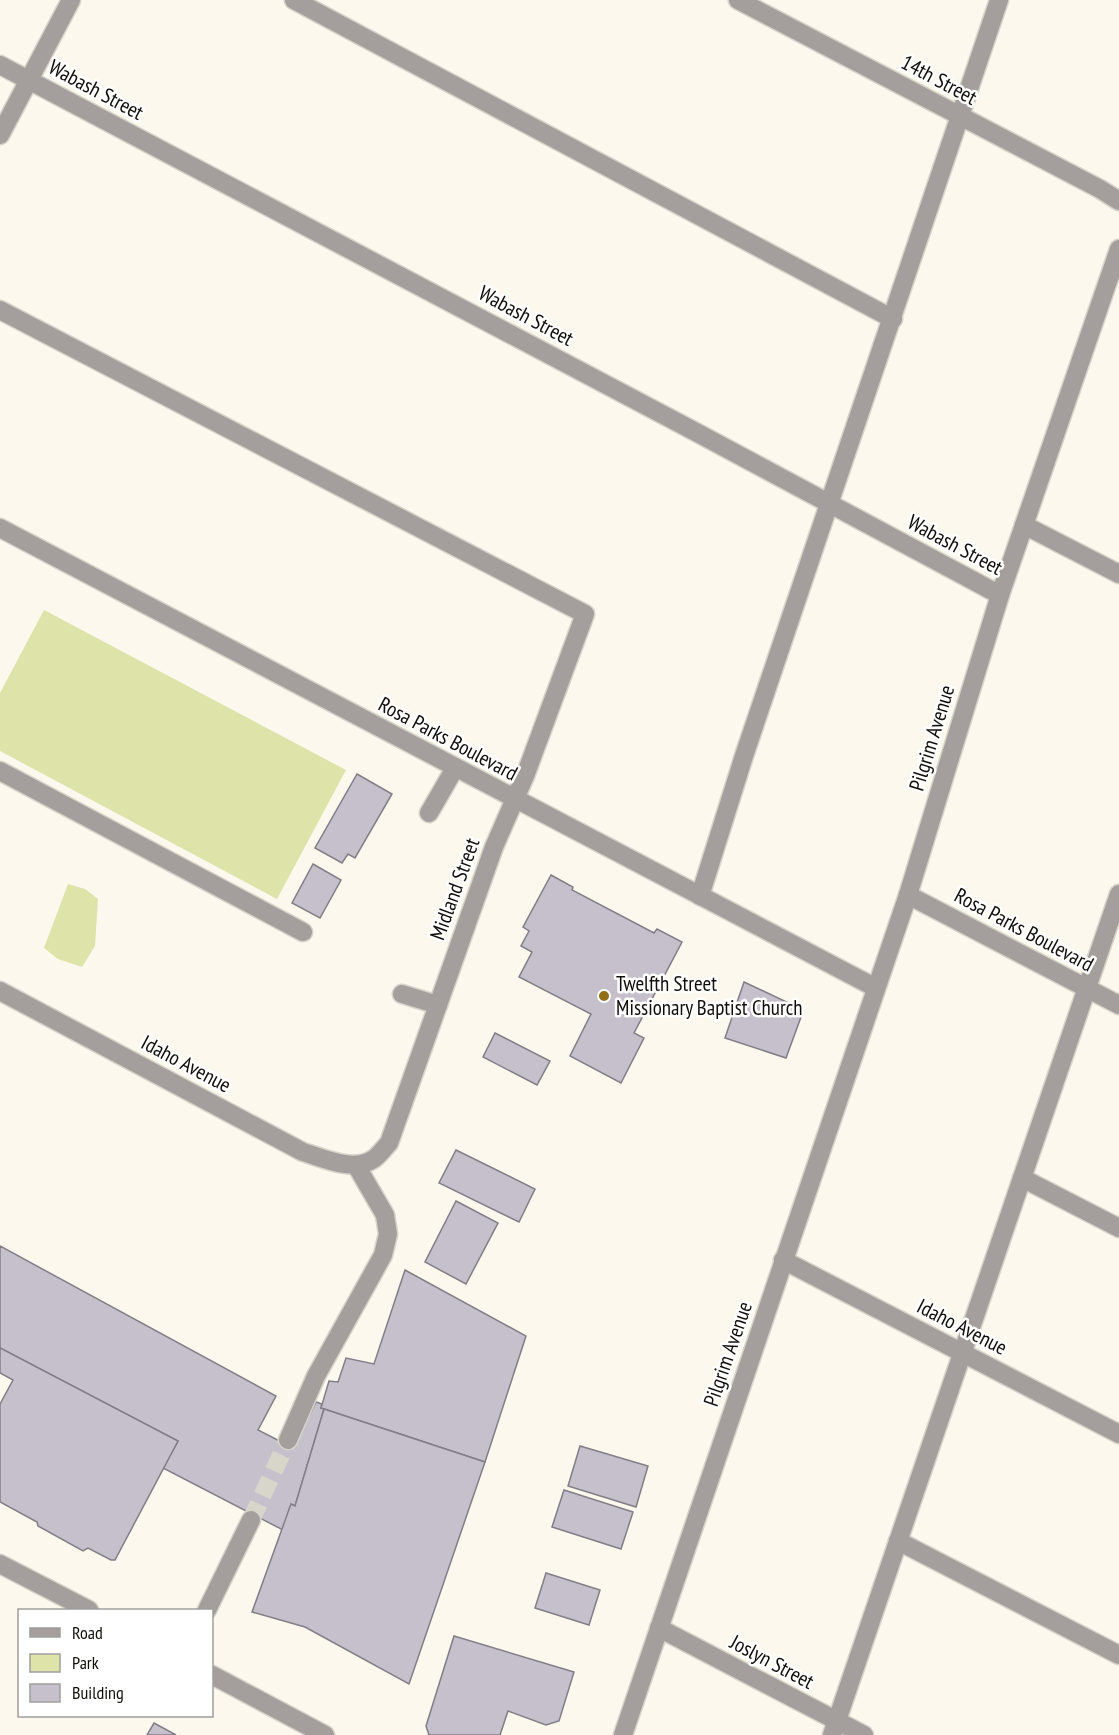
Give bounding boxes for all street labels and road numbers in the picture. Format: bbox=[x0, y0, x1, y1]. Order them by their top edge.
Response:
street label: 14th Street bbox=[897, 48, 982, 111]
street label: Wabash Street bbox=[44, 53, 148, 126]
street label: Wabash Street bbox=[474, 279, 578, 352]
street label: Wabash Street bbox=[903, 508, 1007, 581]
street label: Pilgrim Avenue bbox=[903, 682, 960, 794]
street label: Rosa Parks Boulevard bbox=[374, 691, 522, 787]
street label: Midland Street bbox=[424, 834, 486, 944]
street label: Rosa Parks Boulevard bbox=[950, 882, 1098, 978]
street label: Idaho Avenue bbox=[137, 1029, 236, 1098]
street label: Idaho Avenue bbox=[913, 1292, 1012, 1361]
street label: Pilgrim Avenue bbox=[697, 1298, 758, 1410]
street label: Joslyn Street bbox=[725, 1628, 819, 1695]

